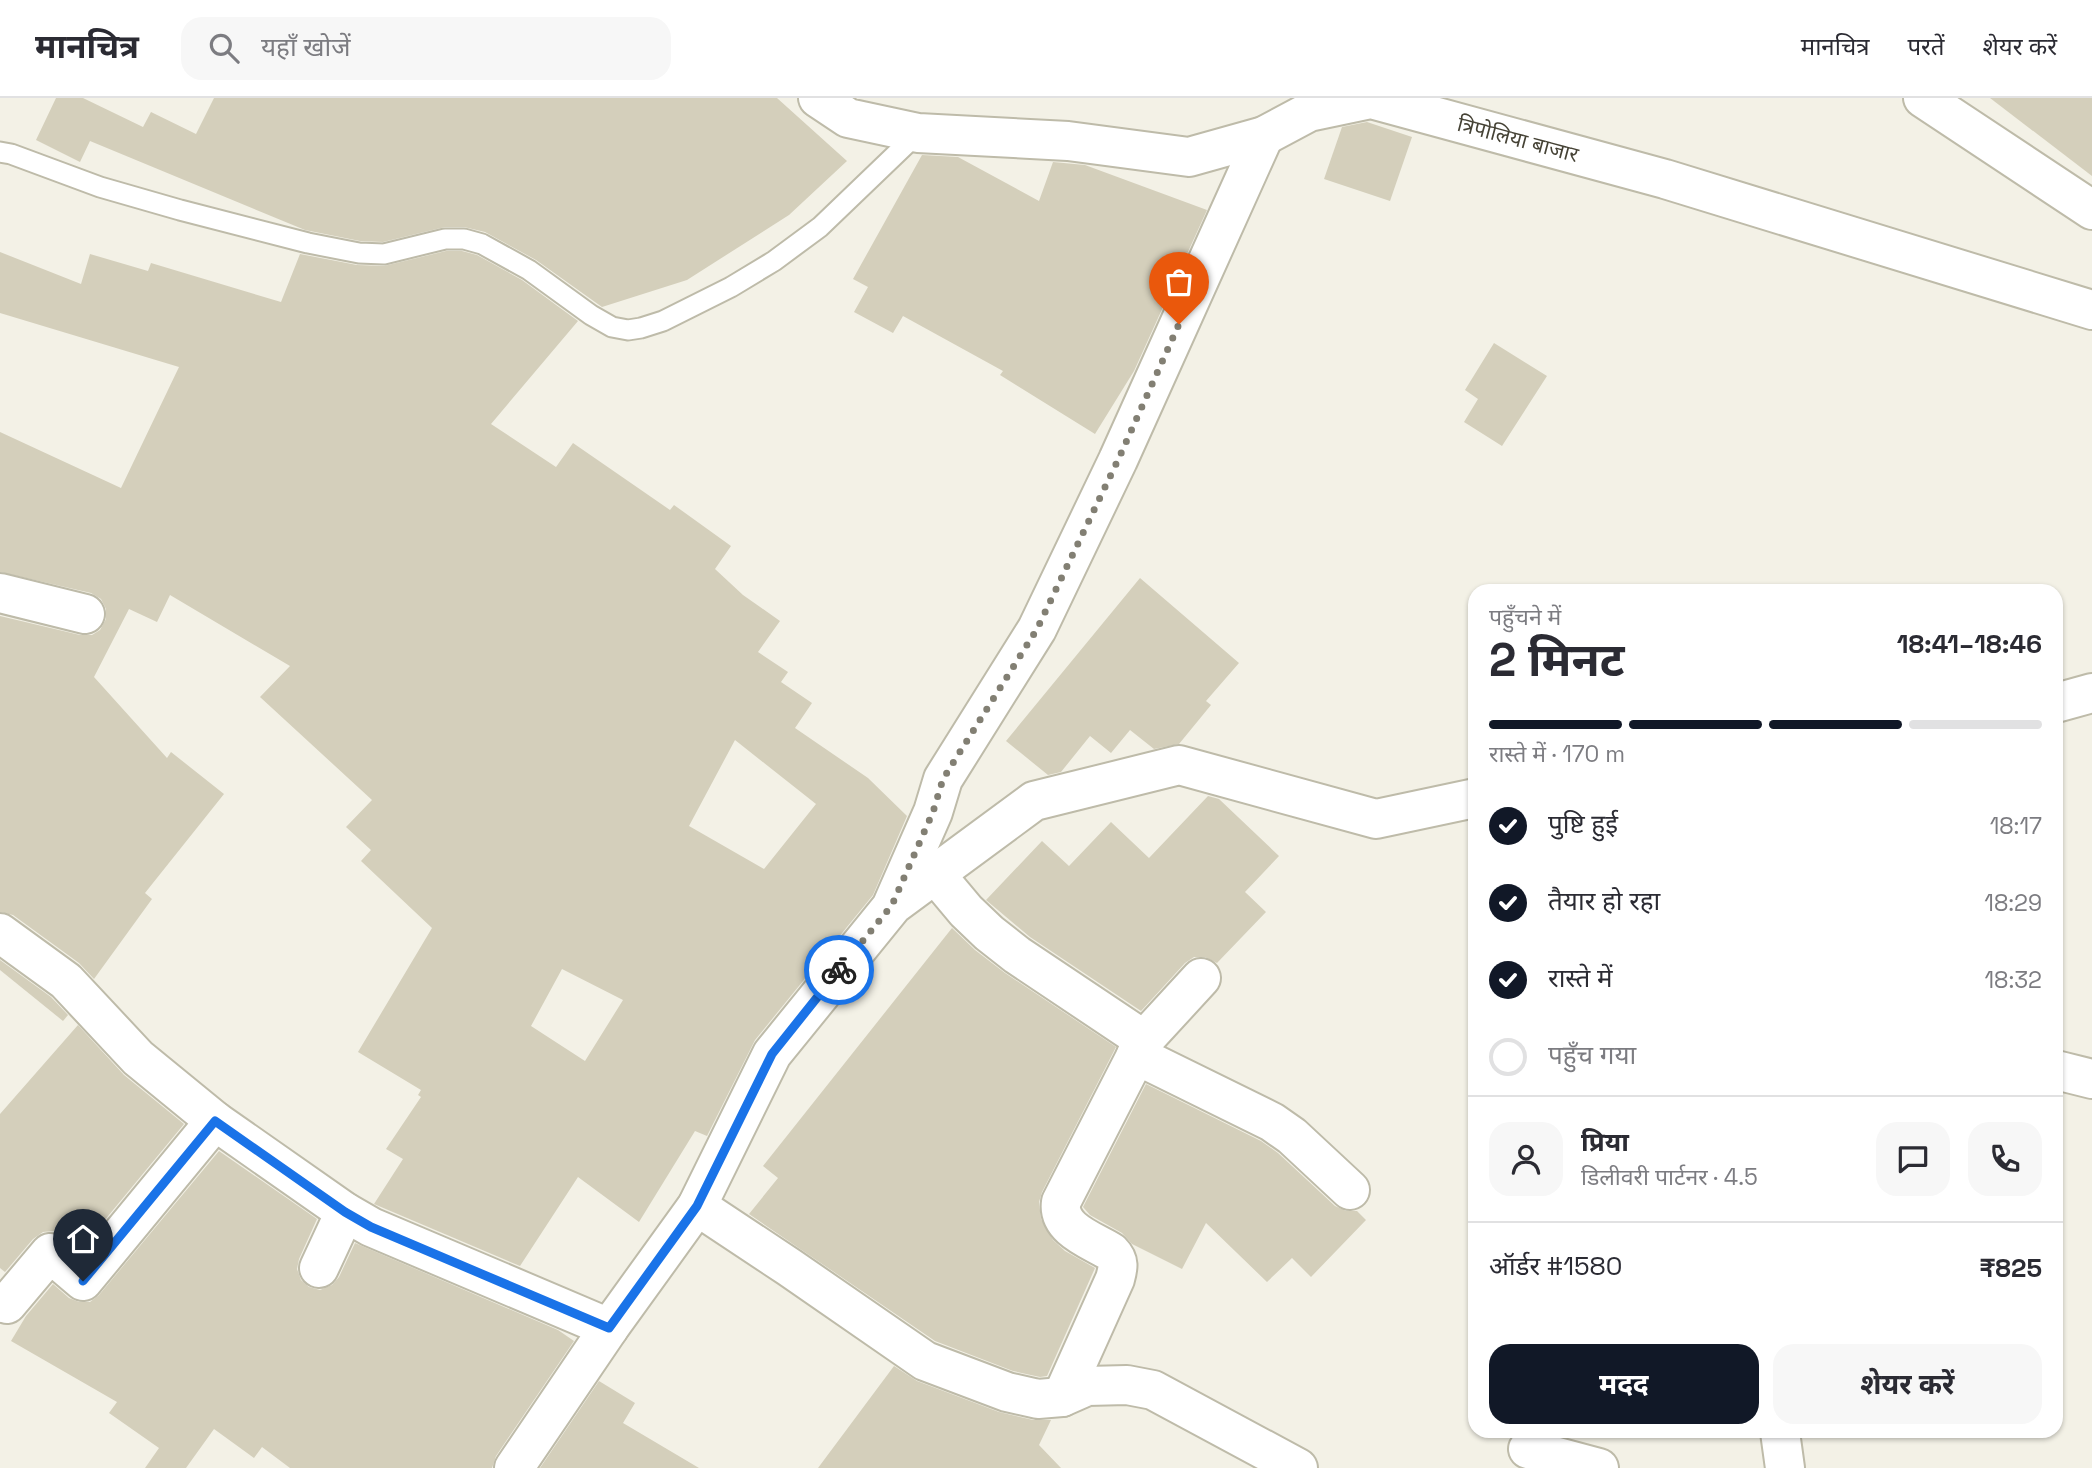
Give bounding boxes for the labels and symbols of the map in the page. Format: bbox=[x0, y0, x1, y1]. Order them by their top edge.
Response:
street label: त्रिपोलिया बाजार bbox=[1455, 110, 1582, 168]
pin bbox=[1149, 252, 1209, 324]
courier bbox=[804, 935, 874, 1005]
pin bbox=[53, 1209, 113, 1281]

